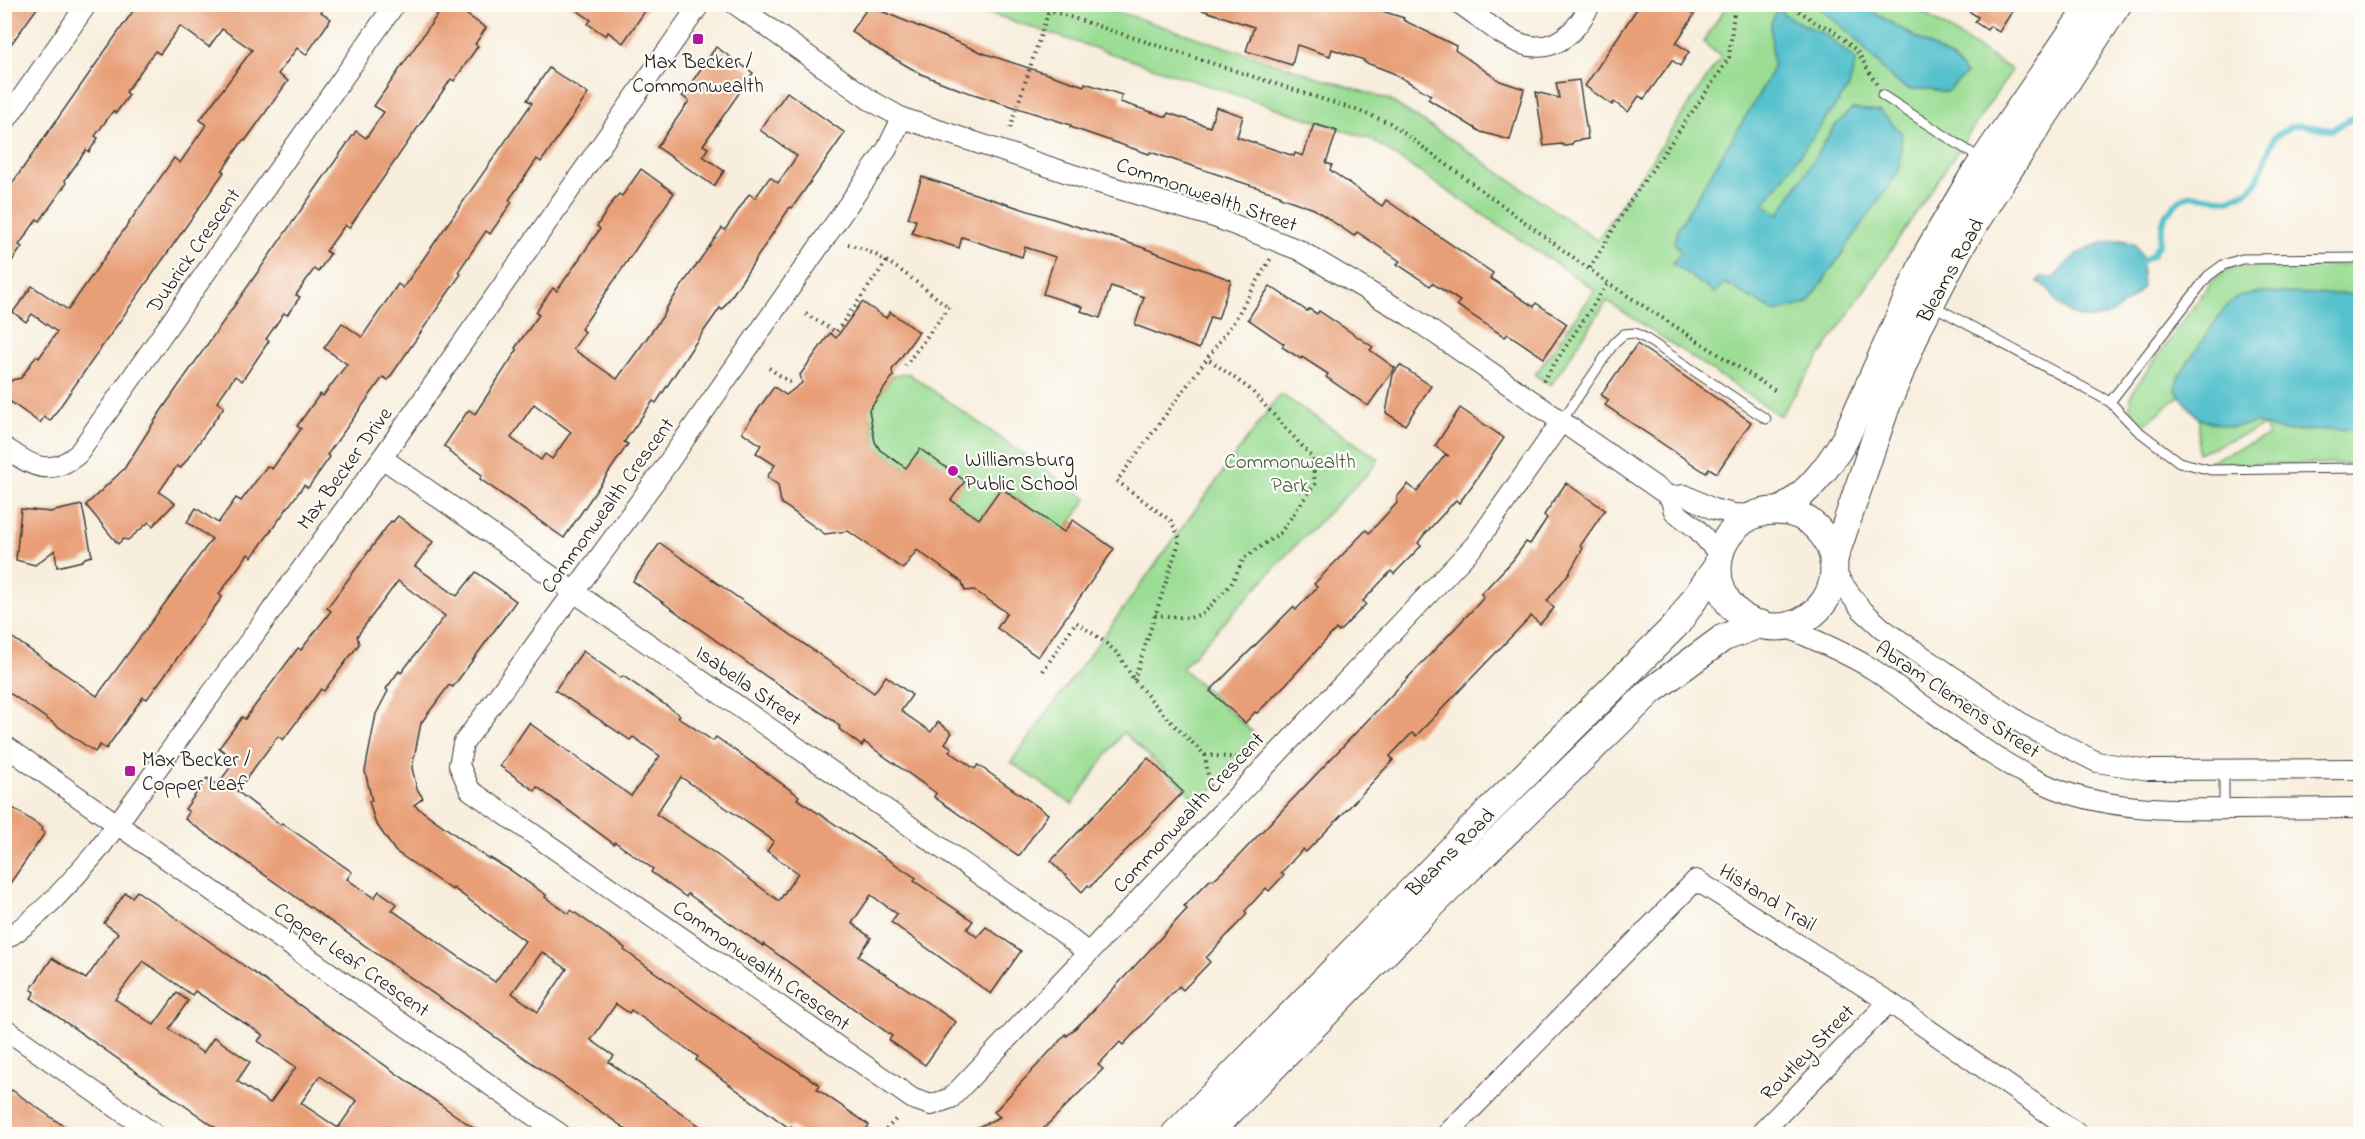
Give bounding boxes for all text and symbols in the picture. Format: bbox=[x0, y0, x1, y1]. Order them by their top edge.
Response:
marker: Max Becker / Commonwealth bbox=[691, 32, 705, 46]
place label: Max Becker / Commonwealth bbox=[632, 48, 764, 102]
street label: Commonwealth Street bbox=[1112, 151, 1301, 241]
street label: Dubrick Crescent bbox=[140, 182, 249, 321]
street label: Bleams Road bbox=[1910, 213, 1993, 329]
street label: Max Becker Drive bbox=[291, 401, 401, 537]
street label: Commonwealth Crescent bbox=[534, 412, 683, 600]
place label: Williamsburg Public School bbox=[965, 446, 1078, 500]
park label: Commonwealth Park bbox=[1224, 448, 1356, 502]
marker: Williamsburg Public School bbox=[946, 464, 960, 478]
street label: Abram Clemens Street bbox=[1869, 634, 2045, 767]
street label: Isabella Street bbox=[688, 639, 807, 734]
street label: Commonwealth Crescent bbox=[1107, 726, 1272, 901]
place label: Max Becker / Copper Leaf bbox=[142, 746, 251, 800]
marker: Max Becker / Copper Leaf bbox=[123, 764, 137, 778]
street label: Bleams Road bbox=[1399, 802, 1503, 905]
street label: Histand Trail bbox=[1712, 857, 1821, 940]
street label: Commonwealth Crescent bbox=[666, 894, 856, 1039]
street label: Copper Leaf Crescent bbox=[267, 896, 435, 1026]
street label: Routley Street bbox=[1754, 998, 1864, 1110]

